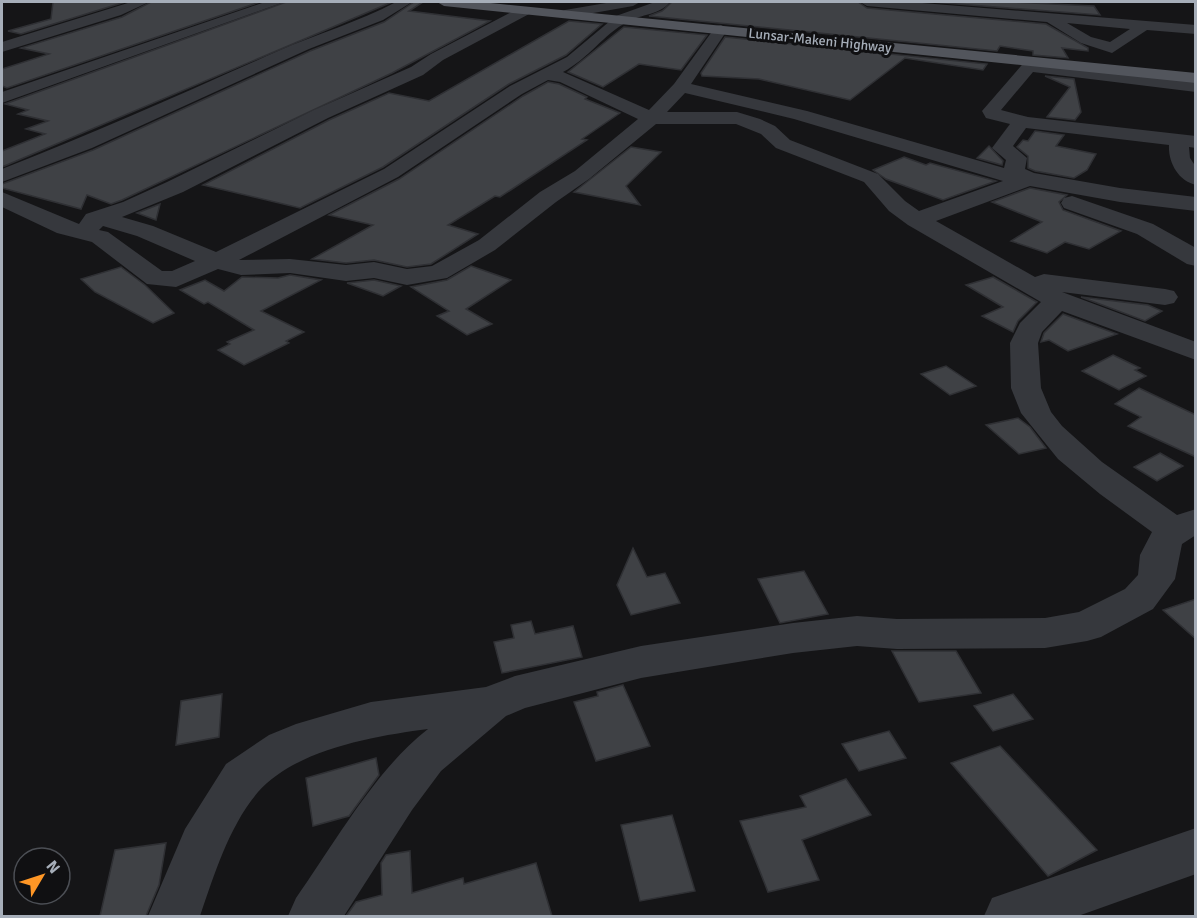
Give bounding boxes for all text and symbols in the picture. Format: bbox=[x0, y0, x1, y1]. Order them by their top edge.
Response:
street label: Lunsar-Makeni Highway bbox=[748, 25, 893, 57]
north arrow bbox=[12, 846, 72, 906]
text: N bbox=[42, 857, 64, 878]

